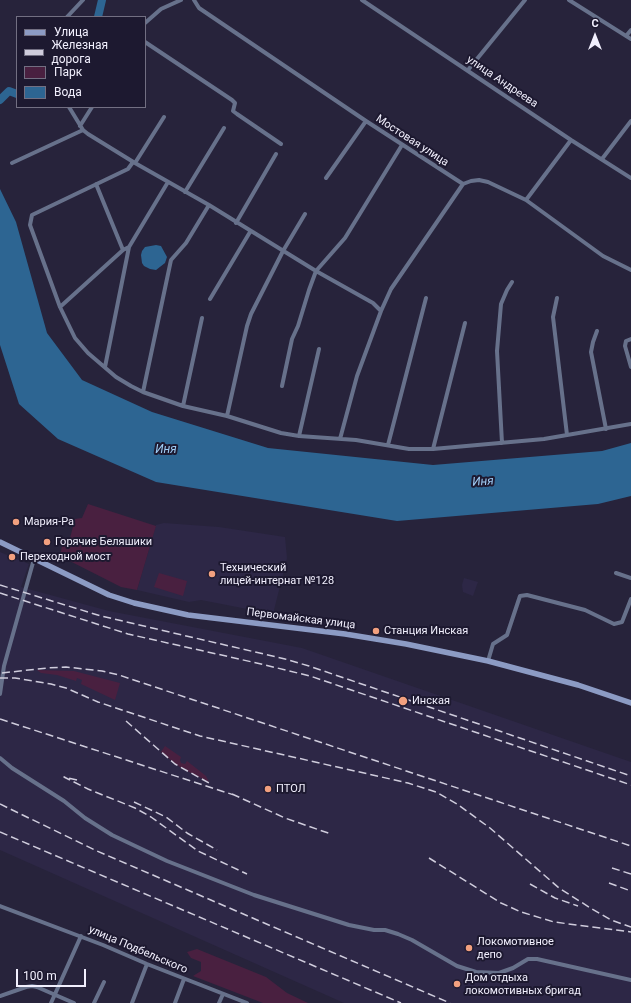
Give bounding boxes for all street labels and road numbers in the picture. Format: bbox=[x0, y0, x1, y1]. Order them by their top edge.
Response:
street label: улица Андреева bbox=[464, 53, 540, 111]
street label: Мостовая улица bbox=[373, 113, 451, 169]
street label: Первомайская улица bbox=[246, 606, 356, 632]
street label: улица Подбельского bbox=[87, 923, 189, 977]

